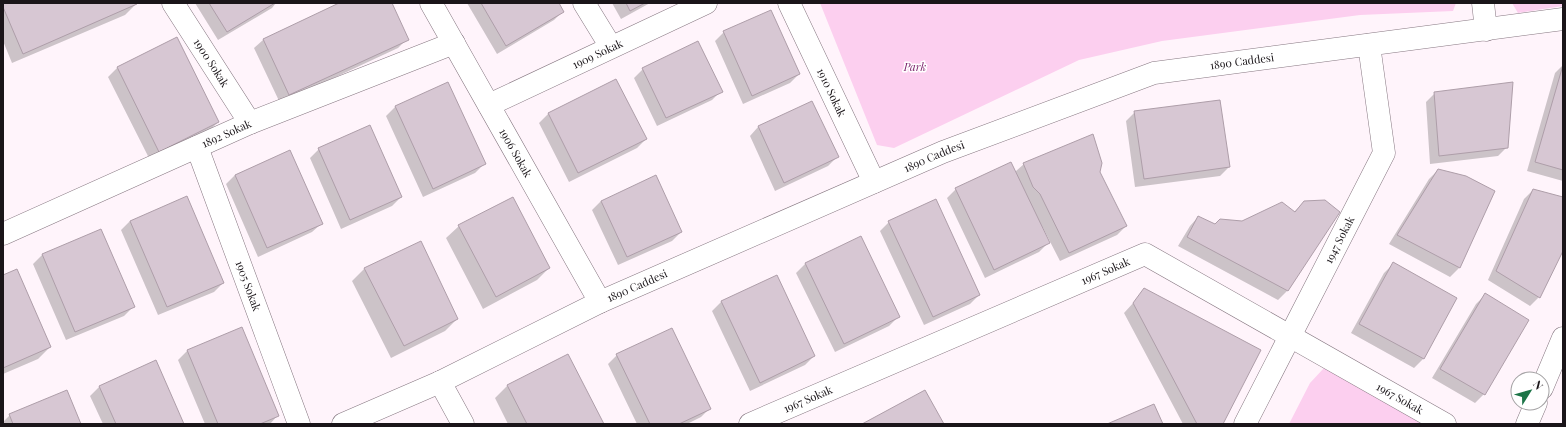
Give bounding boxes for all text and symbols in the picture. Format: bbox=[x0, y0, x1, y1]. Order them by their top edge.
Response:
street label: 1900 Sokak bbox=[191, 35, 233, 90]
street label: 1909 Sokak bbox=[570, 35, 625, 72]
street label: 1890 Caddesi bbox=[1209, 49, 1275, 73]
park label: Park bbox=[903, 59, 927, 74]
street label: 1910 Sokak bbox=[814, 65, 850, 119]
street label: 1892 Sokak bbox=[199, 115, 253, 151]
street label: 1906 Sokak bbox=[496, 125, 536, 180]
street label: 1890 Caddesi bbox=[901, 137, 966, 175]
street label: 1947 Sokak bbox=[1321, 213, 1357, 266]
street label: 1967 Sokak bbox=[1078, 253, 1132, 288]
street label: 1905 Sokak bbox=[232, 258, 265, 313]
street label: 1890 Caddesi bbox=[604, 266, 669, 305]
north arrow bbox=[1510, 371, 1550, 411]
text: N bbox=[1530, 377, 1547, 392]
street label: 1967 Sokak bbox=[1374, 379, 1426, 417]
street label: 1967 Sokak bbox=[781, 381, 834, 416]

